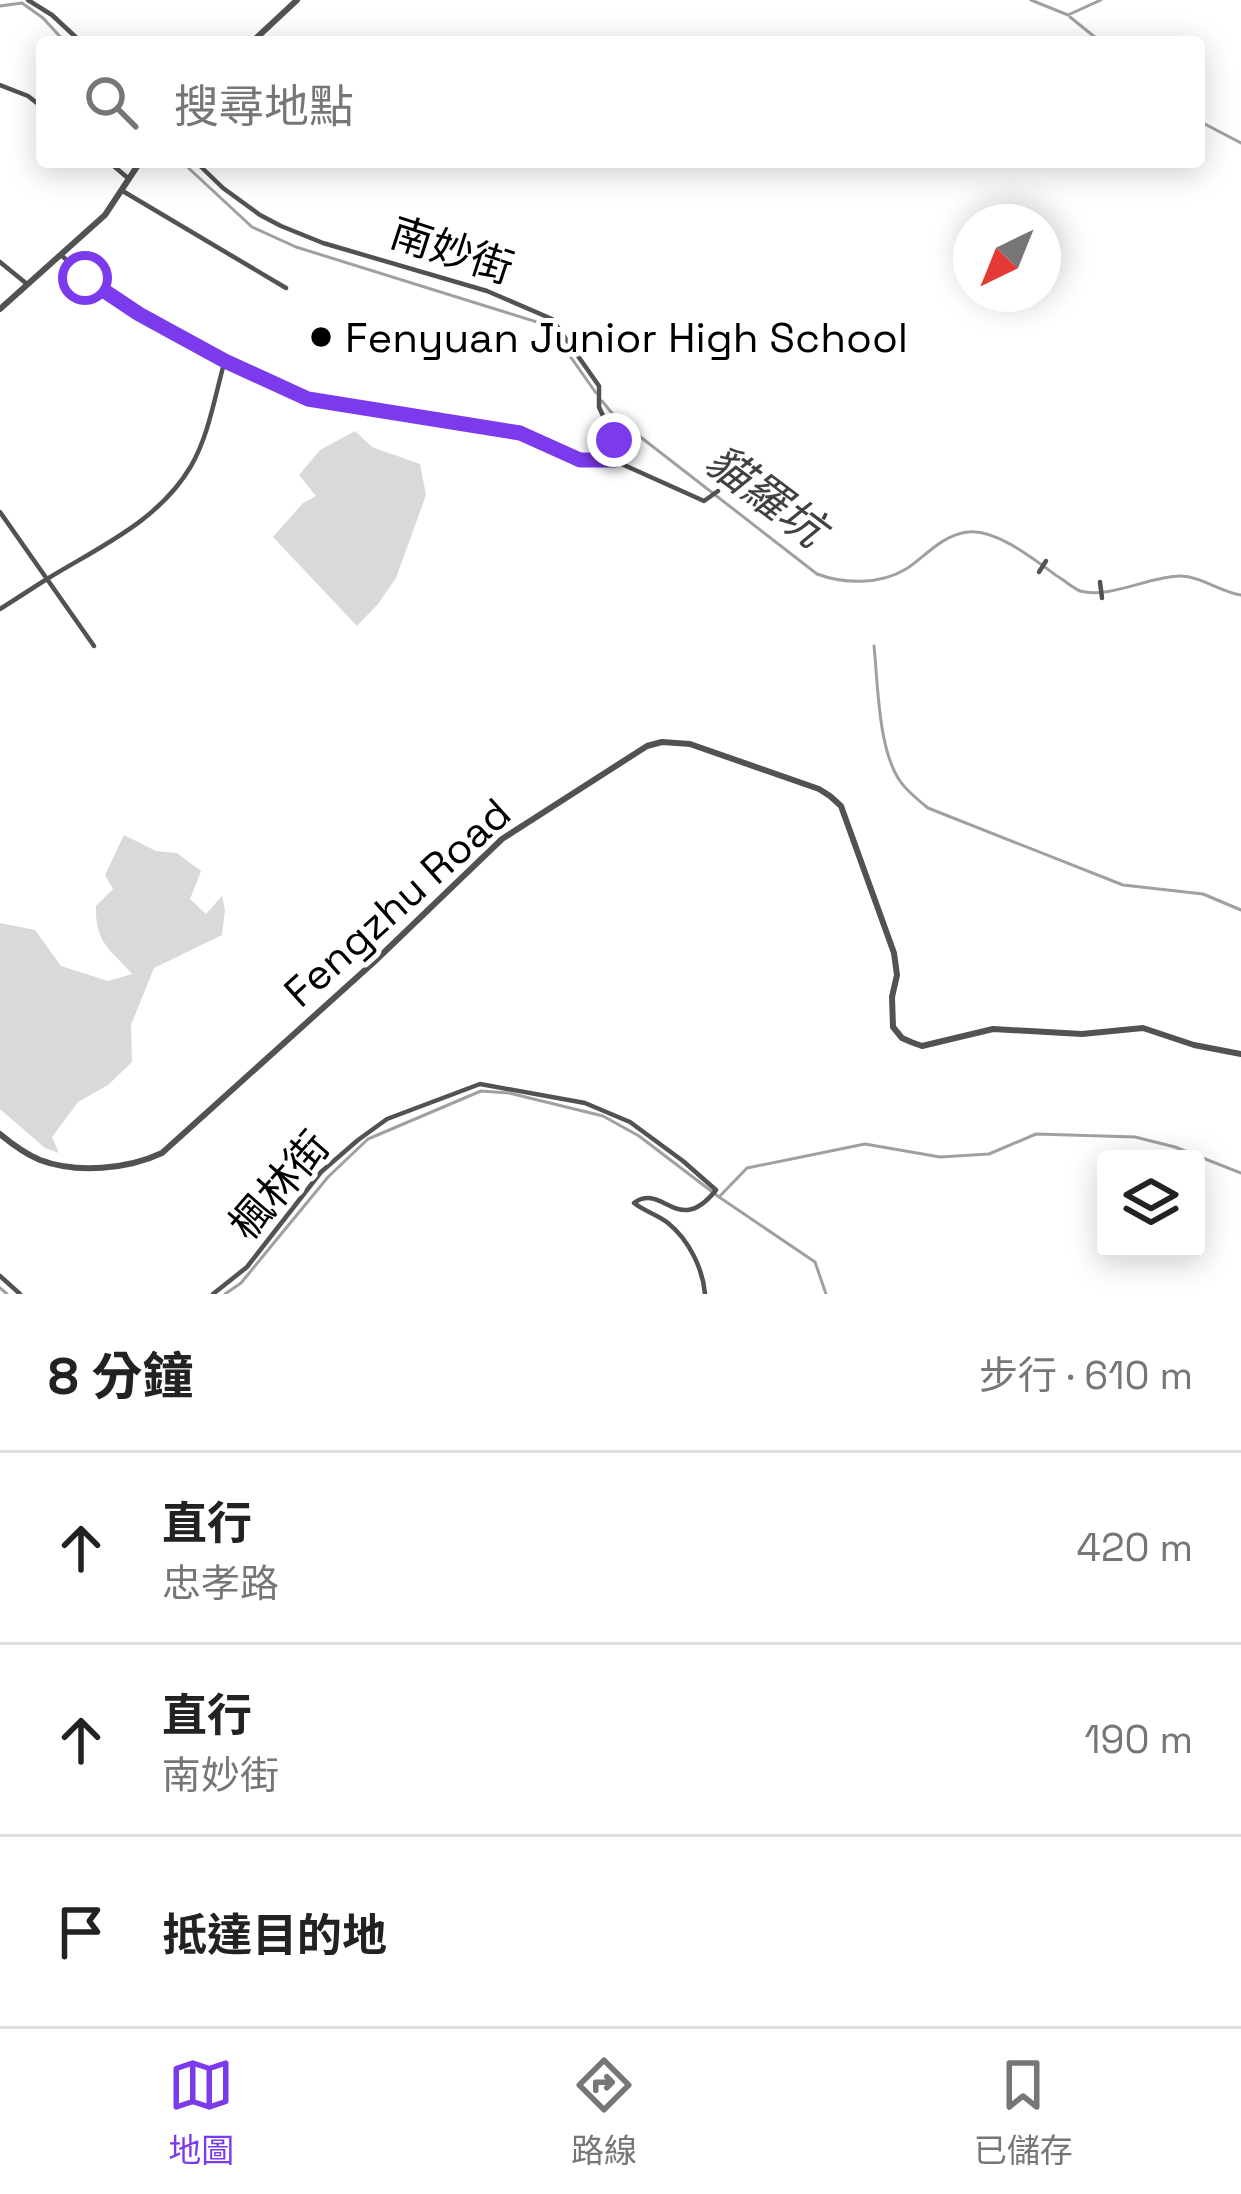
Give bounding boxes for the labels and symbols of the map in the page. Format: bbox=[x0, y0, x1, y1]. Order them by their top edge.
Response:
north arrow bbox=[953, 204, 1061, 312]
street label: 南妙街 bbox=[384, 206, 520, 295]
route start bbox=[58, 251, 112, 305]
place label: Fenyuan Junior High School bbox=[345, 311, 908, 364]
marker: Fenyuan Junior High School bbox=[308, 324, 334, 350]
route end bbox=[587, 413, 641, 467]
water label: 貓羅坑 bbox=[695, 432, 842, 562]
street label: Fengzhu Road bbox=[273, 787, 522, 1018]
street label: 楓林街 bbox=[218, 1120, 341, 1250]

